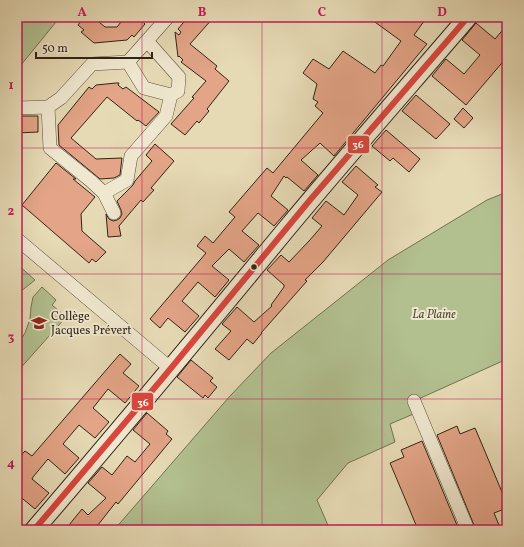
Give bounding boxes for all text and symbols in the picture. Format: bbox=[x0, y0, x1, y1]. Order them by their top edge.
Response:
text: A bbox=[77, 4, 87, 22]
text: B bbox=[198, 4, 207, 22]
text: C bbox=[318, 4, 326, 22]
text: D bbox=[437, 4, 447, 22]
scale bar bbox=[36, 34, 152, 60]
text: 50 m bbox=[42, 41, 68, 57]
text: 1 bbox=[8, 77, 14, 95]
line badge: 36 bbox=[347, 135, 370, 154]
text: 36 bbox=[352, 138, 364, 153]
text: 2 bbox=[8, 203, 15, 221]
unlabelled marker bbox=[249, 262, 259, 272]
park label: La Plaine bbox=[412, 307, 456, 323]
place label: Collège Jacques Prévert bbox=[51, 309, 132, 339]
school or university icon: Collège Jacques Prévert bbox=[30, 314, 48, 332]
text: 3 bbox=[8, 329, 15, 347]
line badge: 36 bbox=[131, 392, 154, 411]
text: 36 bbox=[137, 396, 149, 411]
text: 4 bbox=[7, 455, 15, 473]

